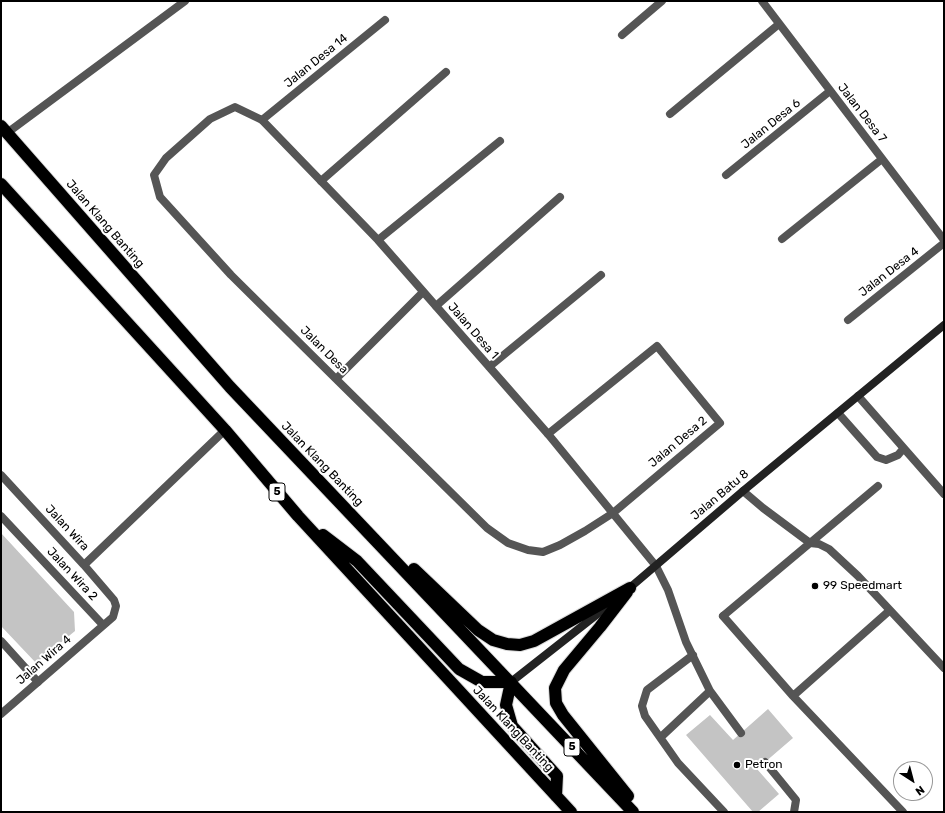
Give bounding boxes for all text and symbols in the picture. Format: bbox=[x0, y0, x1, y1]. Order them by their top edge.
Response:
street label: Jalan Desa 14 bbox=[281, 31, 351, 91]
street label: Jalan Desa 7 bbox=[835, 81, 889, 145]
street label: Jalan Desa 6 bbox=[739, 96, 803, 152]
street label: Jalan Klang Banting bbox=[63, 177, 147, 271]
street label: Jalan Desa 4 bbox=[856, 244, 922, 300]
street label: Jalan Desa 1 bbox=[445, 300, 501, 362]
street label: Jalan Desa bbox=[297, 323, 351, 377]
street label: Jalan Desa 2 bbox=[646, 413, 710, 471]
street label: Jalan Klang Banting bbox=[278, 419, 366, 509]
street label: Jalan Batu 8 bbox=[688, 467, 752, 523]
road number: 5 bbox=[269, 483, 285, 501]
street label: Jalan Wira bbox=[42, 502, 92, 554]
street label: Jalan Wira 2 bbox=[44, 544, 100, 604]
place label: 99 Speedmart bbox=[823, 579, 902, 593]
marker: 99 Speedmart bbox=[810, 581, 820, 591]
street label: Jalan Wira 4 bbox=[14, 632, 74, 688]
street label: Jalan Klang Banting bbox=[470, 683, 556, 775]
road number: 5 bbox=[564, 738, 580, 756]
place label: Petron bbox=[745, 758, 783, 772]
marker: Petron bbox=[732, 760, 742, 770]
north arrow bbox=[893, 761, 933, 801]
text: N bbox=[913, 783, 927, 798]

